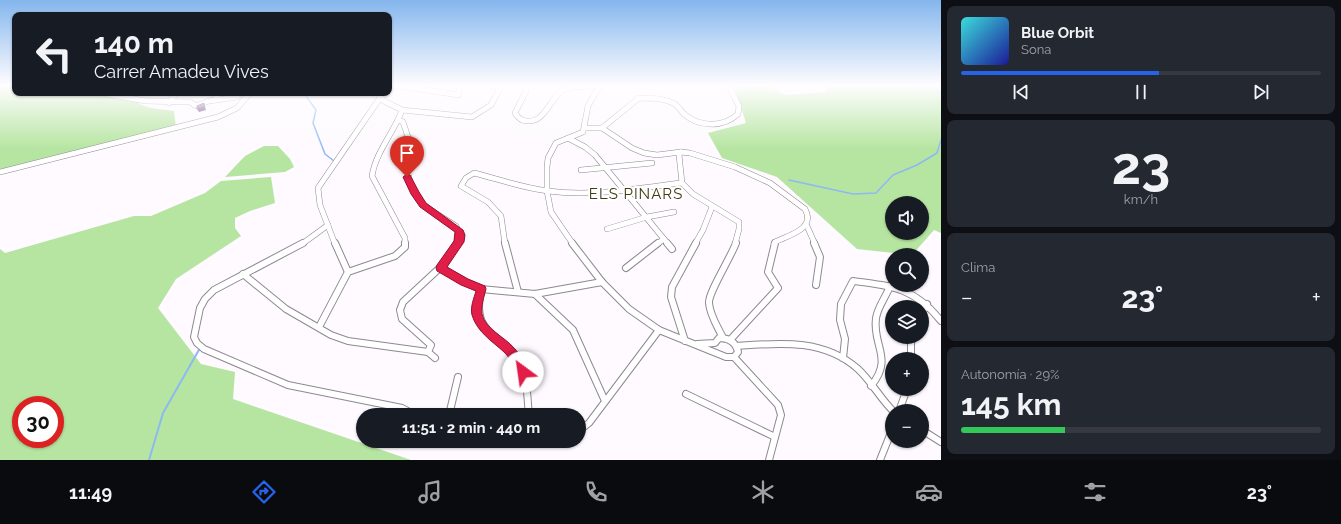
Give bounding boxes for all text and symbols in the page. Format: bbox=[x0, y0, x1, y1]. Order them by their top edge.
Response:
text: Blue Orbit bbox=[1021, 24, 1094, 42]
text: 140 m bbox=[94, 27, 174, 60]
icon: left bbox=[28, 28, 80, 80]
text: Sona bbox=[1021, 42, 1051, 57]
text: Carrer Amadeu Vives bbox=[94, 61, 269, 82]
icon: previous bbox=[1010, 81, 1032, 103]
icon: pause bbox=[1130, 81, 1152, 103]
icon: next bbox=[1250, 81, 1272, 103]
text: 23 bbox=[1112, 135, 1170, 196]
pin bbox=[390, 136, 424, 177]
icon: arrive bbox=[396, 142, 418, 164]
district label: ELS PINARS bbox=[589, 185, 683, 203]
text: km/h bbox=[1124, 192, 1158, 207]
map controls bbox=[885, 196, 929, 448]
button: sound bbox=[885, 196, 929, 240]
button: search bbox=[885, 248, 929, 292]
text: Clima bbox=[961, 260, 995, 275]
text: 23° bbox=[1121, 280, 1163, 315]
text: − bbox=[961, 284, 973, 310]
text: + bbox=[1312, 284, 1321, 310]
button: layers bbox=[885, 300, 929, 344]
position arrow bbox=[502, 351, 544, 393]
button: + bbox=[885, 352, 929, 396]
text: Autonomía · 29% bbox=[961, 367, 1059, 382]
text: 145 km bbox=[961, 387, 1061, 422]
speed limit sign: 30 bbox=[12, 396, 64, 448]
button: − bbox=[885, 404, 929, 448]
text: 11:51 · 2 min · 440 m bbox=[402, 419, 540, 437]
icon: directions bbox=[250, 478, 278, 506]
icon: music bbox=[416, 478, 444, 506]
icon: phone bbox=[582, 478, 610, 506]
icon: climate bbox=[749, 478, 777, 506]
icon: car bbox=[915, 478, 943, 506]
icon: filters bbox=[1081, 478, 1109, 506]
text: 11:49 bbox=[69, 482, 112, 503]
text: 23° bbox=[1247, 482, 1272, 503]

